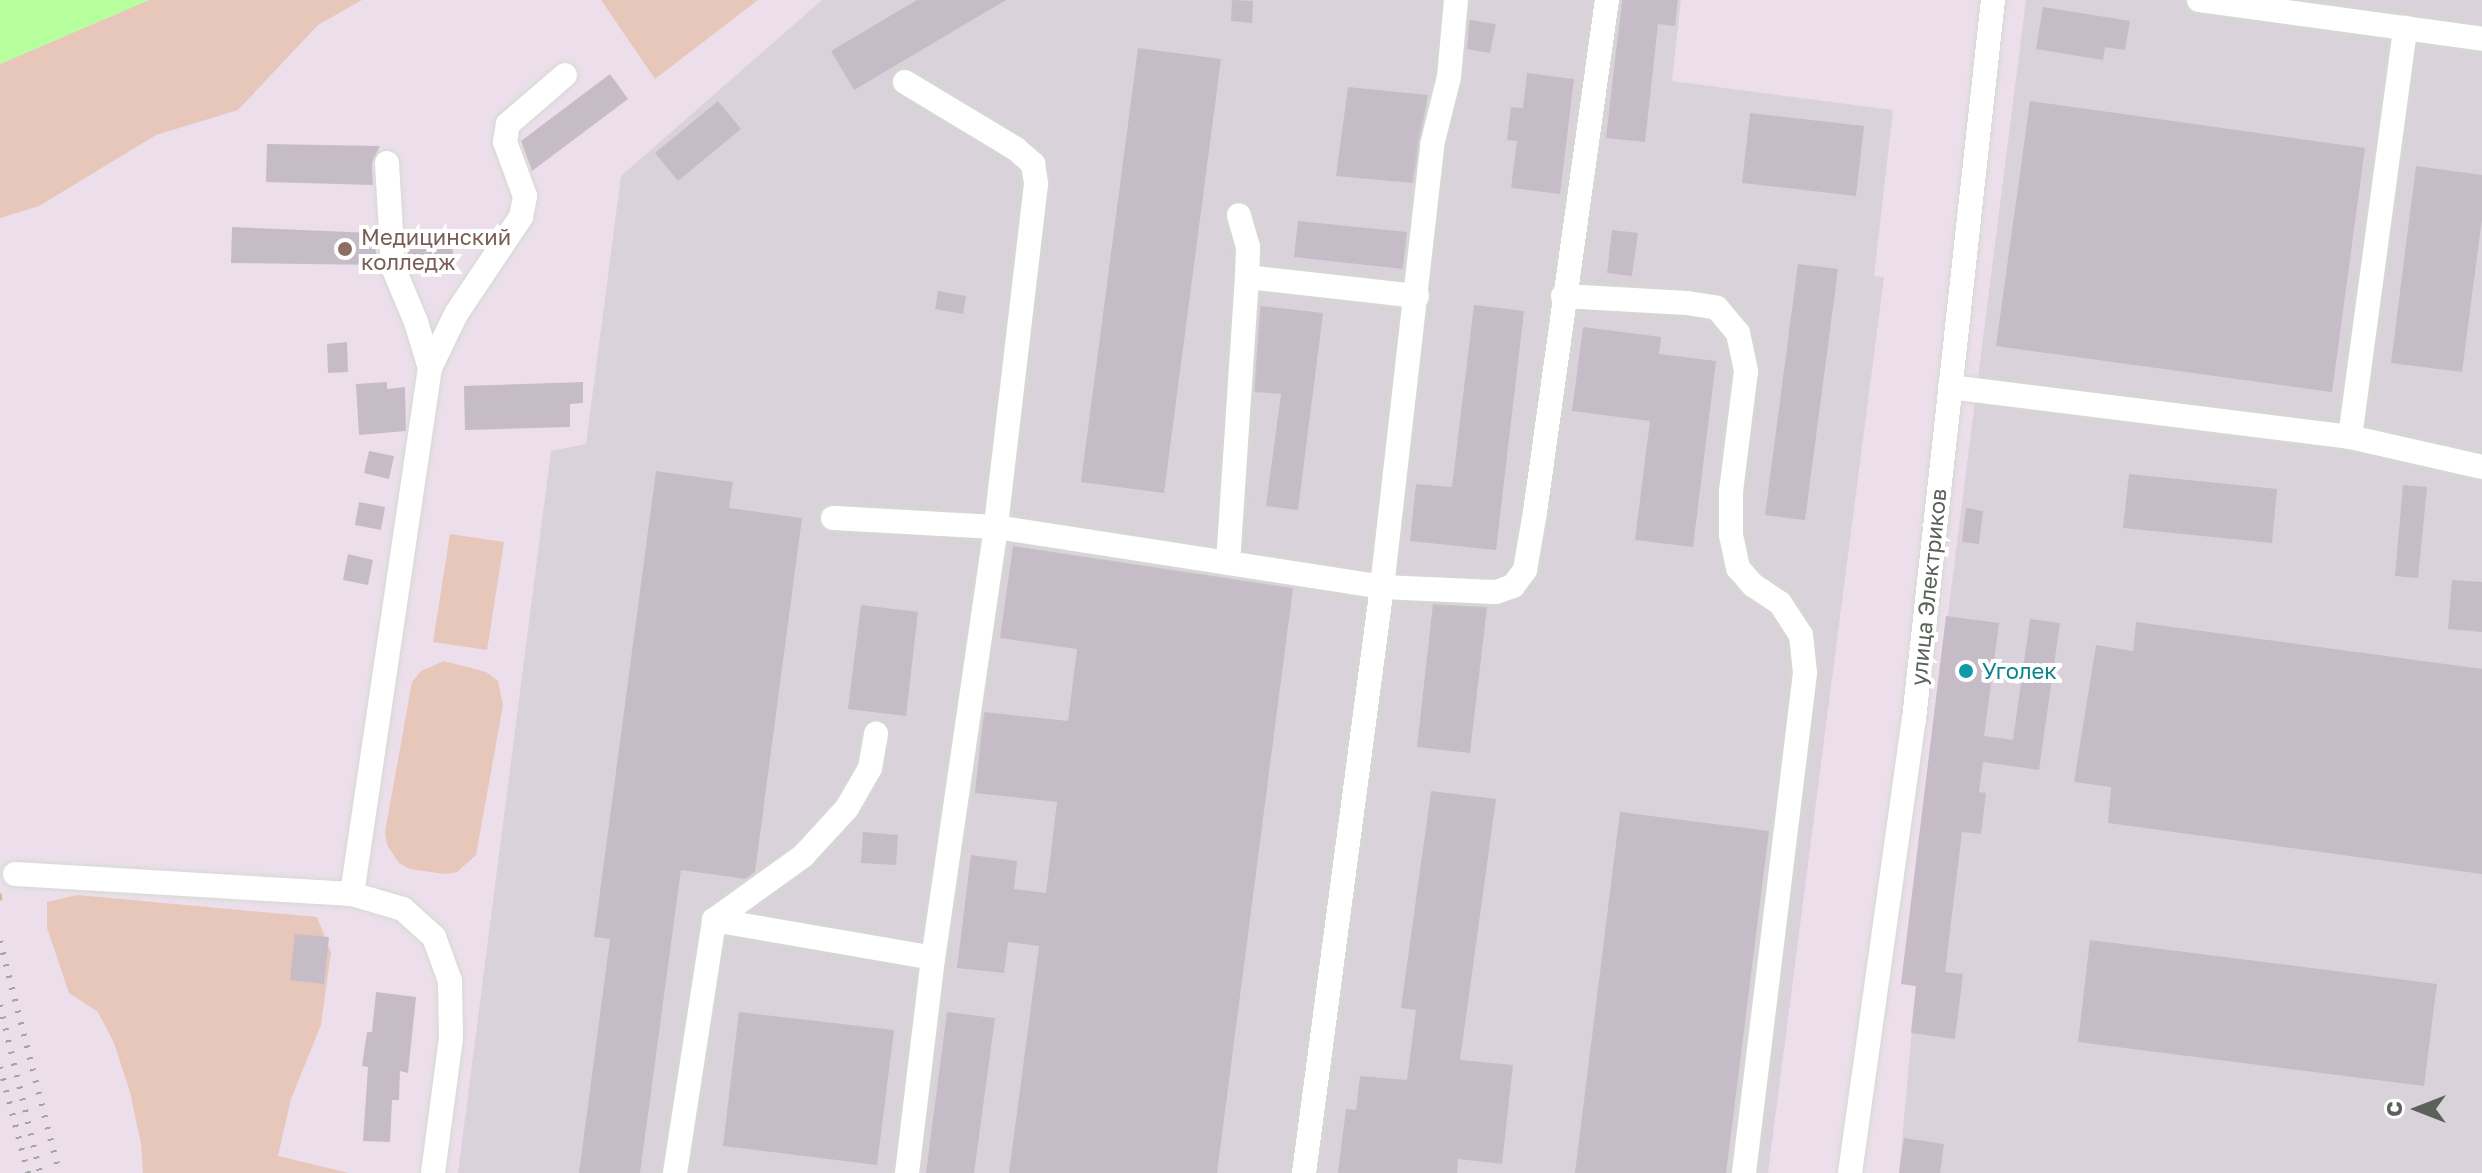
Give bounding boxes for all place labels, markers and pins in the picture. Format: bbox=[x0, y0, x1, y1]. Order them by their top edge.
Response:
place label: Медицинский колледж bbox=[361, 223, 511, 274]
marker: Медицинский колледж bbox=[336, 240, 354, 258]
place label: Уголек bbox=[1982, 658, 2057, 684]
marker: Уголек bbox=[1957, 662, 1975, 680]

